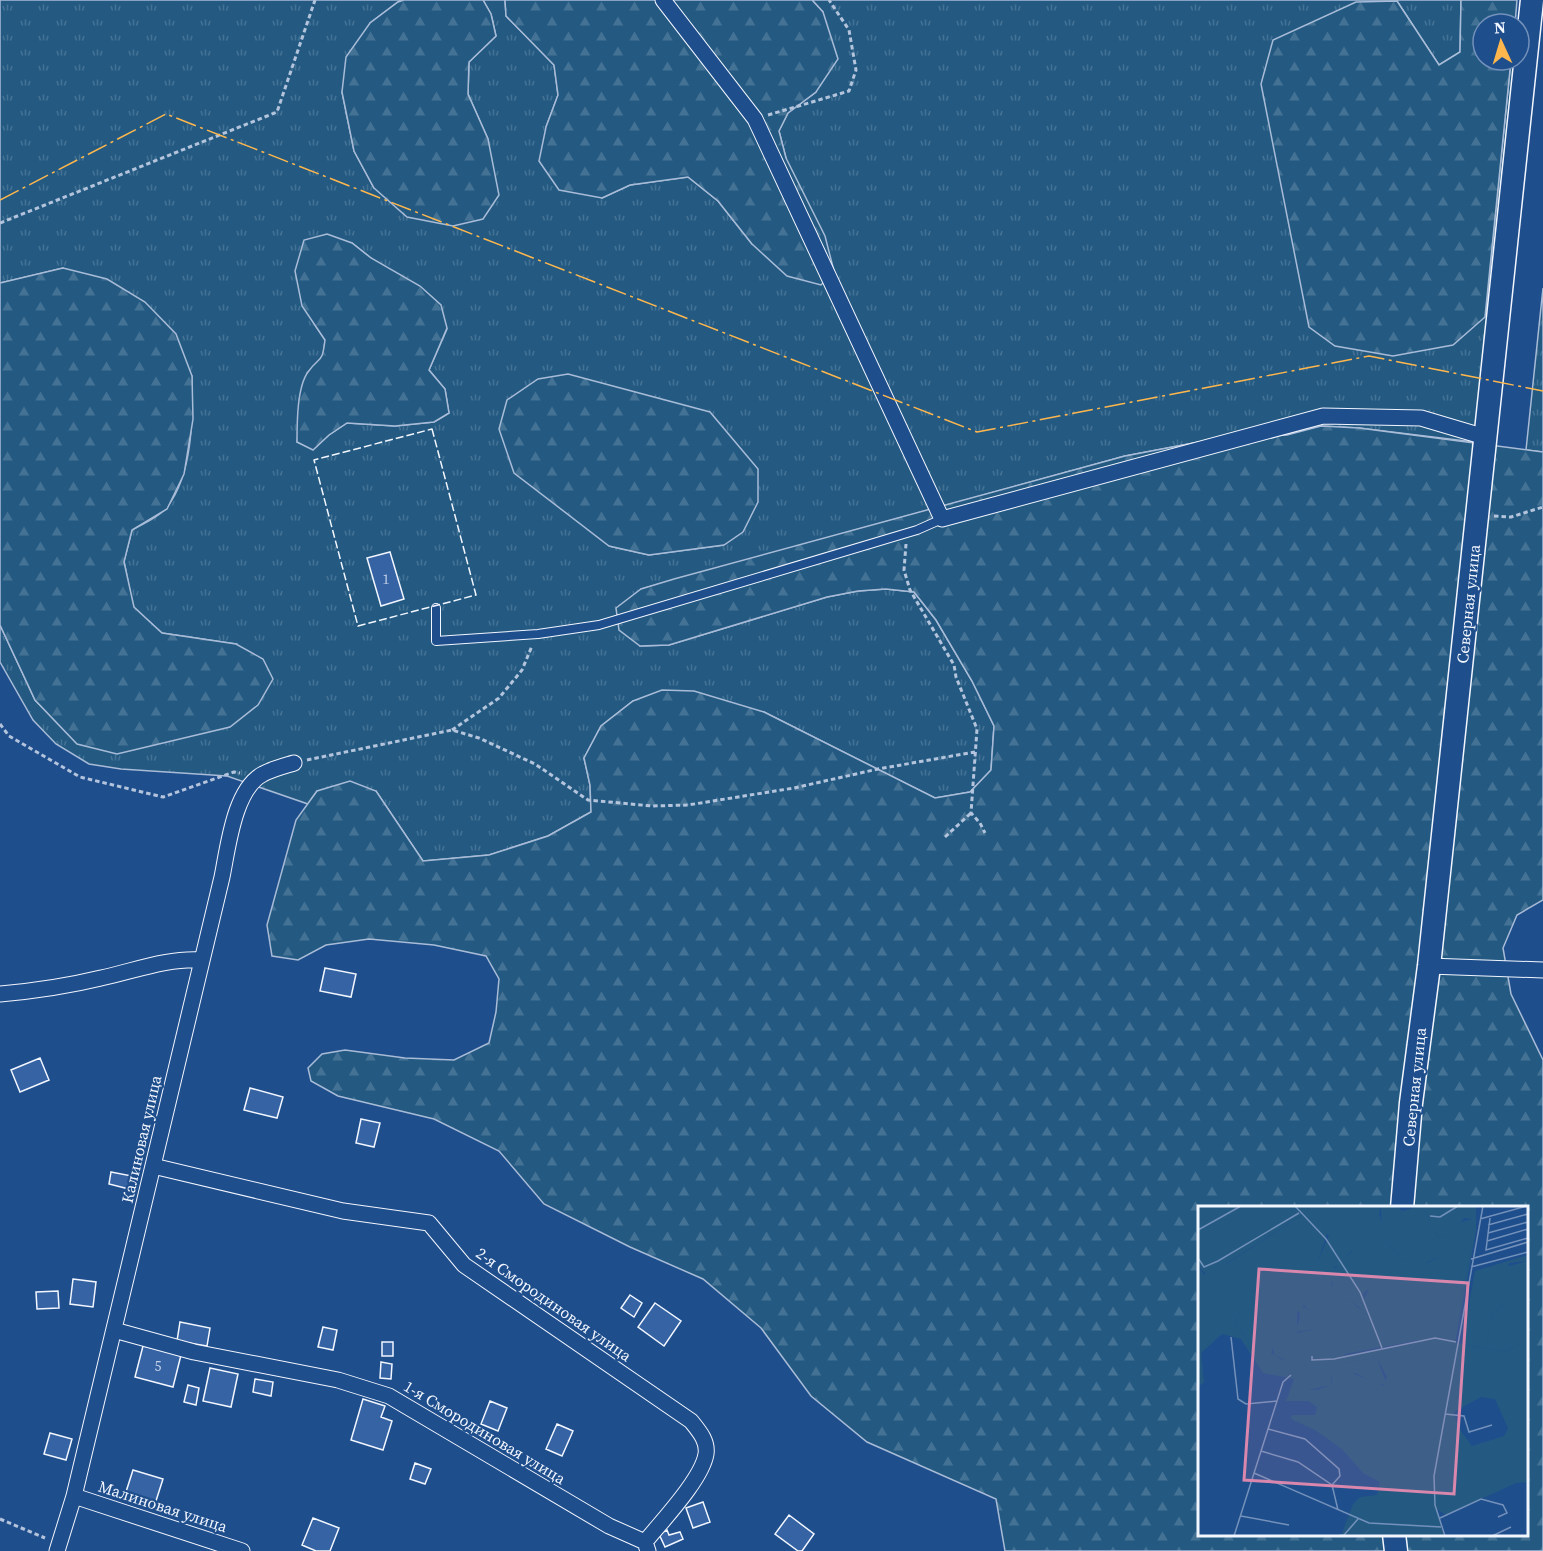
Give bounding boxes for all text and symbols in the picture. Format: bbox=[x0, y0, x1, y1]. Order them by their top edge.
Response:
north arrow bbox=[1471, 12, 1531, 72]
text: N bbox=[1493, 16, 1507, 38]
street label: Северная улица bbox=[1451, 543, 1485, 665]
house number: 1 bbox=[383, 569, 390, 589]
street label: Северная улица bbox=[1397, 1026, 1431, 1148]
street label: Калиновая улица bbox=[116, 1072, 167, 1205]
inset map bbox=[1198, 1206, 1528, 1536]
street label: 2-я Смородиновая улица bbox=[472, 1242, 637, 1367]
house number: 5 bbox=[155, 1356, 162, 1376]
street label: 1-я Смородиновая улица bbox=[400, 1375, 571, 1490]
street label: Малиновая улица bbox=[96, 1475, 231, 1537]

